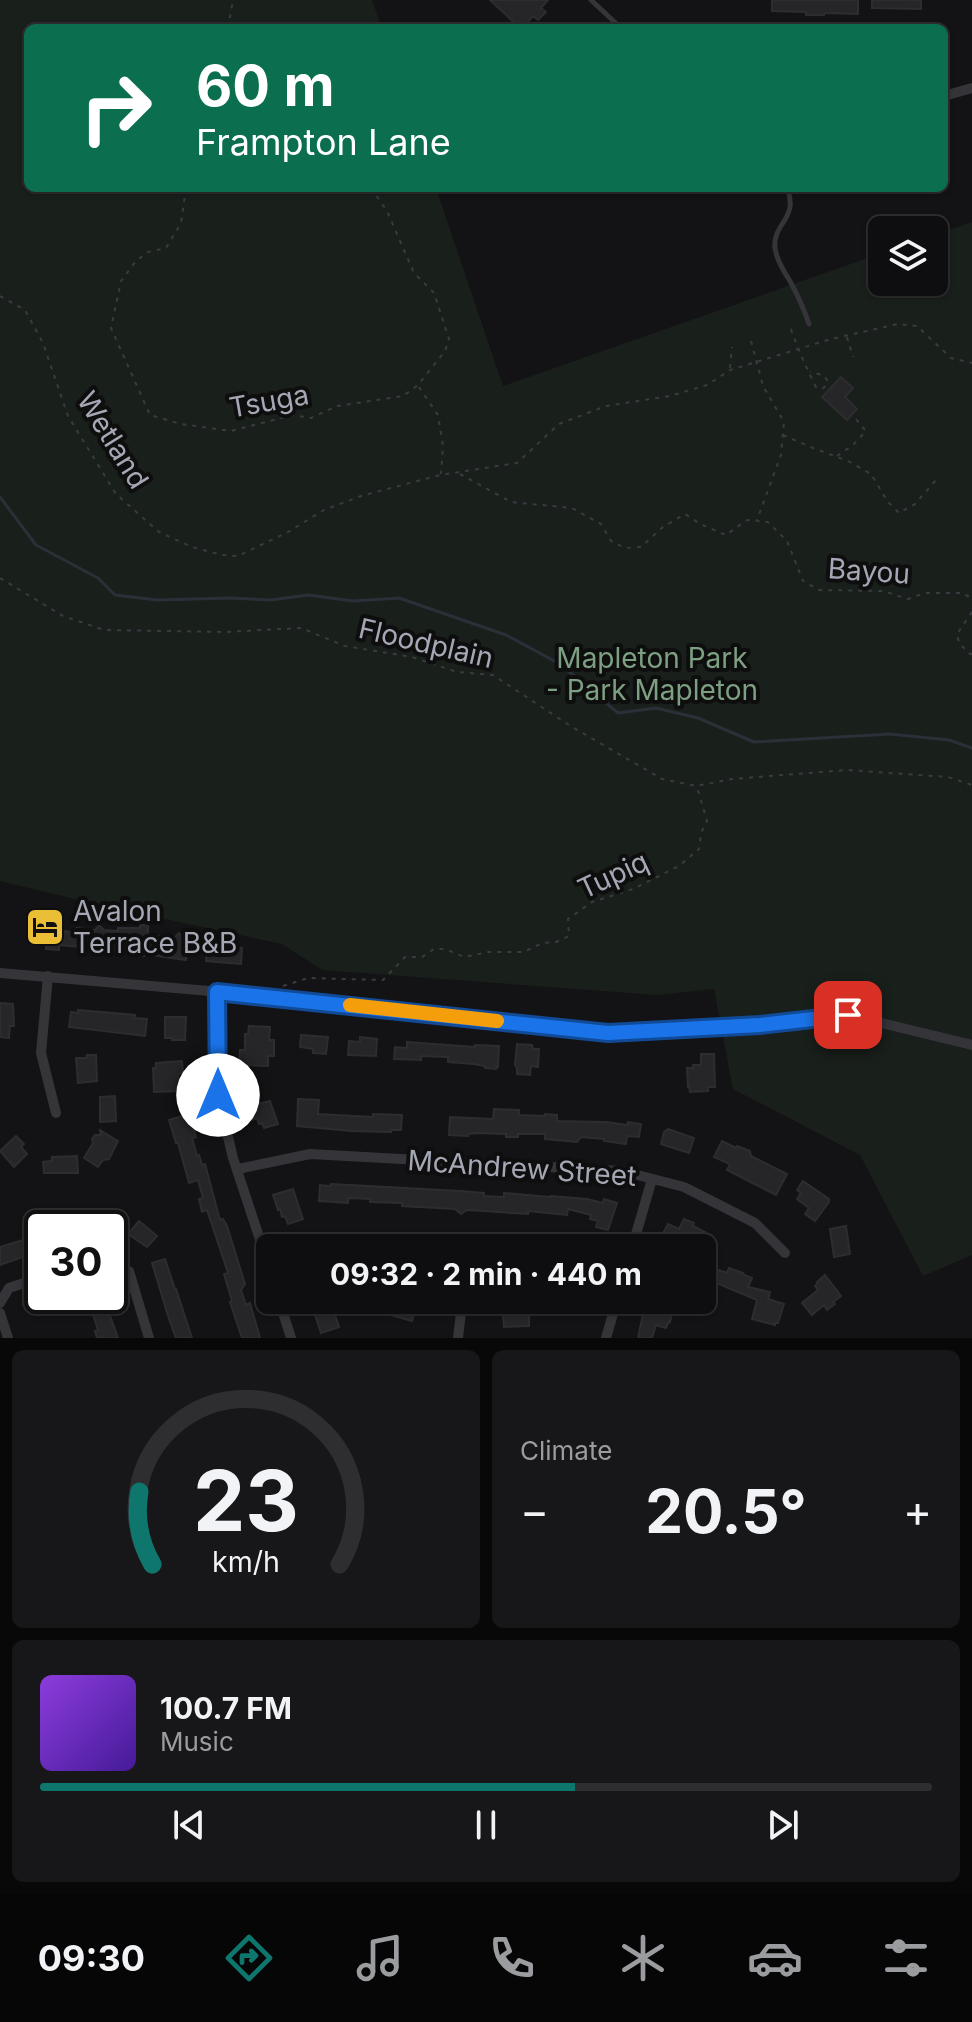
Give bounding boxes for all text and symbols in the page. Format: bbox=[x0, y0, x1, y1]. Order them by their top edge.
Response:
text: 60 m bbox=[196, 52, 335, 120]
icon: right bbox=[64, 56, 168, 160]
text: Frampton Lane bbox=[196, 120, 451, 164]
map controls bbox=[868, 216, 948, 296]
button: layers bbox=[868, 216, 948, 296]
street label: Tsuga bbox=[227, 377, 311, 425]
street label: Wetland bbox=[70, 385, 156, 495]
street label: Bayou bbox=[827, 551, 911, 591]
street label: Floodplain bbox=[355, 611, 497, 675]
park label: Mapleton Park - Park Mapleton bbox=[546, 641, 758, 707]
street label: Tupiq bbox=[572, 844, 654, 906]
place label: Avalon Terrace B&B bbox=[73, 894, 237, 960]
hotel icon: Avalon Terrace B&B bbox=[24, 906, 66, 948]
pin bbox=[814, 981, 882, 1049]
icon: arrive bbox=[826, 993, 870, 1037]
position arrow bbox=[176, 1053, 260, 1137]
street label: McAndrew Street bbox=[407, 1143, 637, 1193]
speed limit sign: 30 bbox=[24, 1210, 128, 1314]
text: 09:32 · 2 min · 440 m bbox=[330, 1256, 642, 1292]
text: Climate bbox=[520, 1435, 612, 1466]
text: 23 bbox=[193, 1450, 299, 1551]
text: 20.5° bbox=[645, 1475, 807, 1547]
text: − bbox=[520, 1484, 549, 1538]
text: + bbox=[903, 1484, 932, 1538]
text: km/h bbox=[212, 1544, 280, 1579]
text: 100.7 FM bbox=[160, 1690, 292, 1726]
text: Music bbox=[160, 1726, 234, 1757]
icon: previous bbox=[167, 1803, 211, 1847]
icon: pause bbox=[464, 1803, 508, 1847]
icon: next bbox=[761, 1803, 805, 1847]
icon: directions bbox=[221, 1930, 277, 1986]
icon: music bbox=[352, 1930, 408, 1986]
icon: phone bbox=[484, 1930, 540, 1986]
icon: climate bbox=[615, 1930, 671, 1986]
icon: car bbox=[747, 1930, 803, 1986]
icon: filters bbox=[878, 1930, 934, 1986]
text: 09:30 bbox=[38, 1936, 145, 1980]

